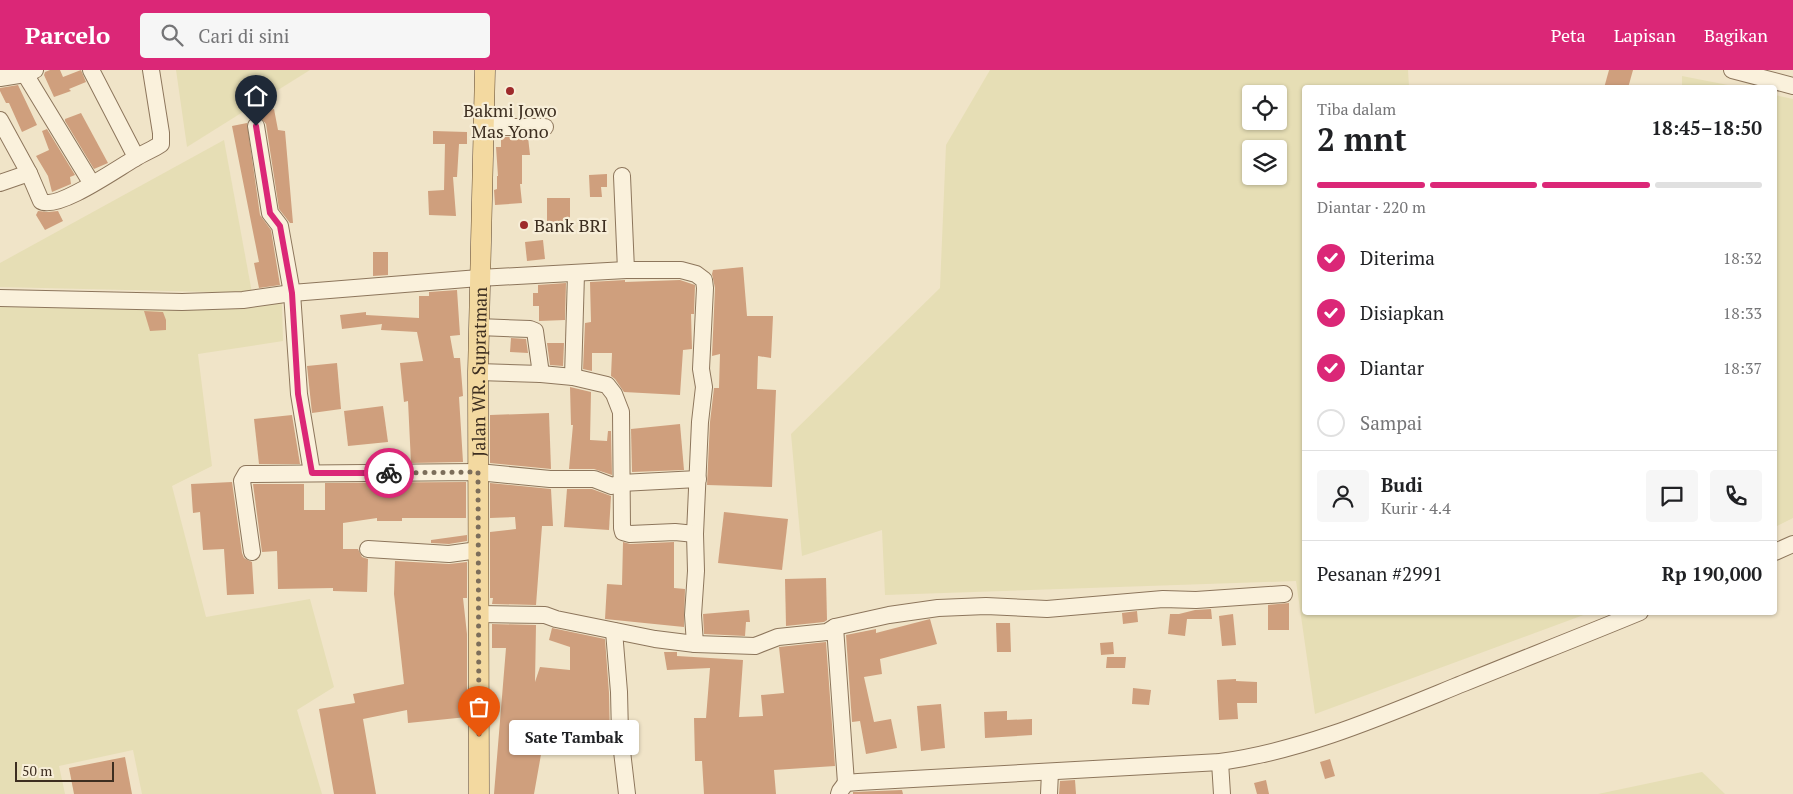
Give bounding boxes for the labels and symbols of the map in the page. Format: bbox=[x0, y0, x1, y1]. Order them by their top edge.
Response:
pin bbox=[235, 75, 277, 126]
marker: Bakmi Jowo Mas Yono bbox=[504, 85, 516, 97]
place label: Bakmi Jowo Mas Yono bbox=[463, 98, 557, 143]
place label: Bank BRI bbox=[534, 213, 607, 237]
marker: Bank BRI bbox=[518, 219, 530, 231]
street label: Jalan WR. Supratman bbox=[466, 286, 492, 457]
courier bbox=[364, 448, 414, 498]
pin bbox=[458, 686, 500, 737]
callout: Sate Tambak bbox=[509, 720, 639, 754]
scale bar bbox=[15, 759, 114, 782]

